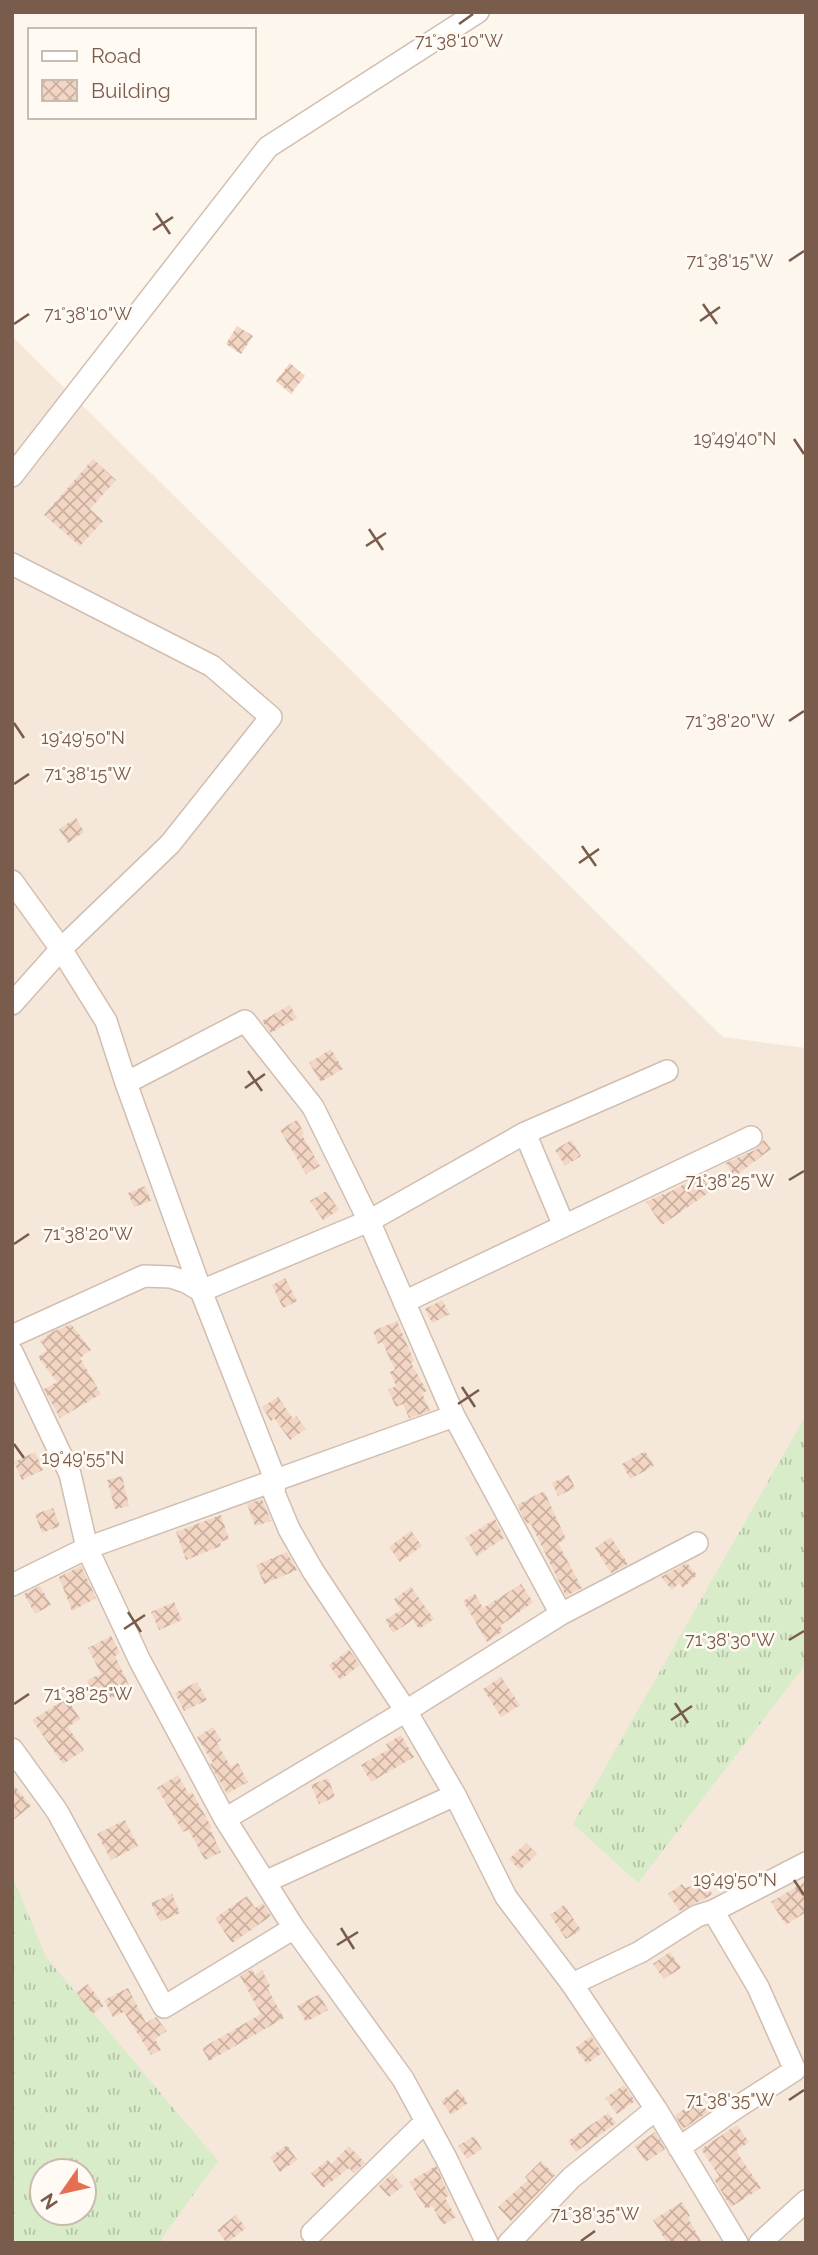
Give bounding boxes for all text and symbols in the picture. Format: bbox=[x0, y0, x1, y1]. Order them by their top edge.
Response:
legend bbox=[28, 28, 256, 119]
text: 71°38'10"W bbox=[415, 30, 503, 51]
text: Road bbox=[91, 43, 141, 68]
text: Building bbox=[91, 78, 171, 103]
text: 71°38'15"W bbox=[687, 250, 774, 271]
text: 71°38'10"W bbox=[44, 303, 132, 324]
text: 19°49'40"N bbox=[694, 428, 777, 449]
text: 71°38'20"W bbox=[685, 710, 775, 731]
text: 19°49'50"N bbox=[41, 727, 125, 748]
text: 71°38'15"W bbox=[45, 763, 132, 784]
text: 71°38'25"W bbox=[686, 1170, 774, 1191]
text: 71°38'20"W bbox=[43, 1223, 133, 1244]
text: 19°49'55"N bbox=[42, 1447, 124, 1468]
text: 71°38'30"W bbox=[685, 1629, 775, 1650]
text: 71°38'25"W bbox=[44, 1683, 132, 1704]
text: 19°49'50"N bbox=[693, 1869, 777, 1890]
text: 71°38'35"W bbox=[686, 2089, 774, 2110]
north arrow bbox=[28, 2157, 98, 2227]
text: N bbox=[36, 2189, 62, 2214]
text: 71°38'35"W bbox=[551, 2203, 639, 2224]

